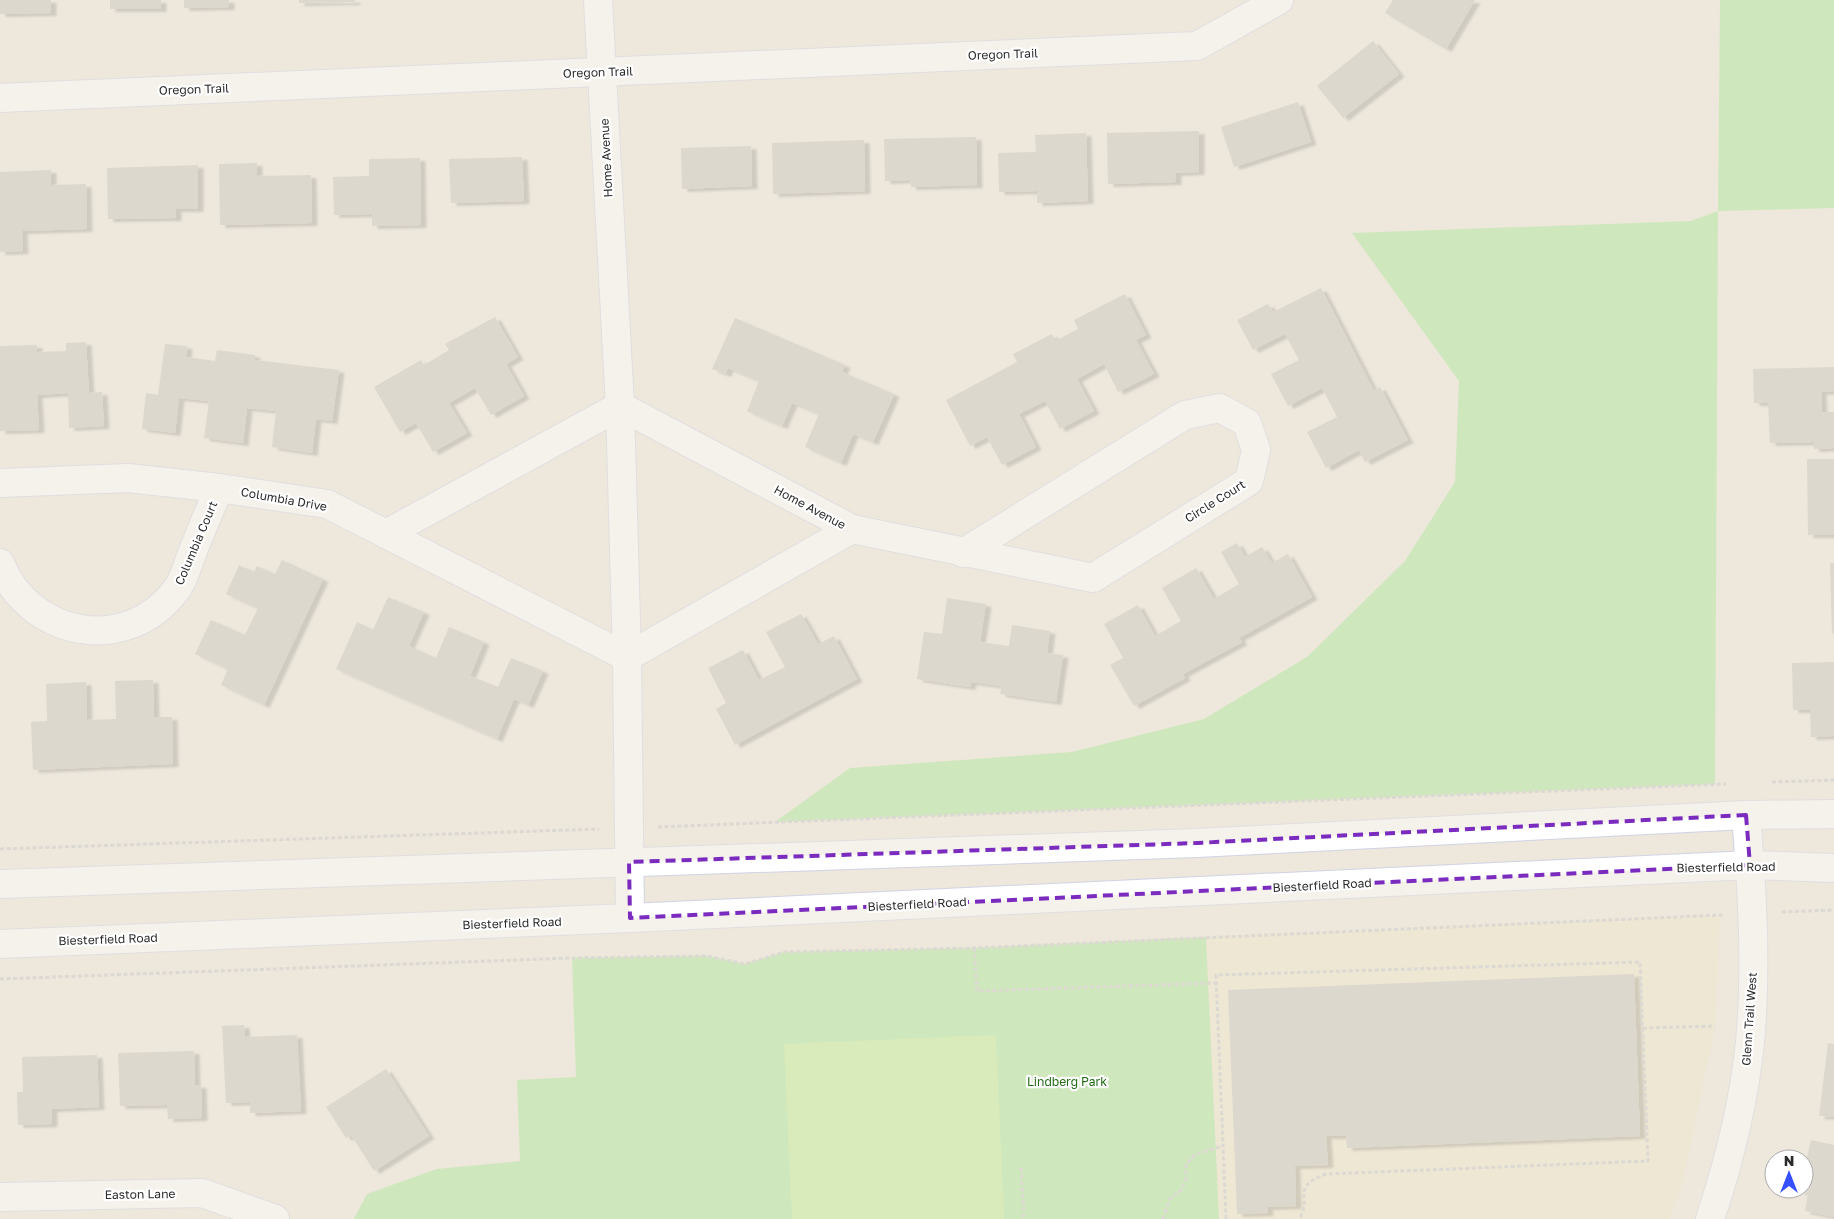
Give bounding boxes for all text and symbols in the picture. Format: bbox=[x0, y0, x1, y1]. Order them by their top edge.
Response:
street label: Oregon Trail bbox=[968, 45, 1038, 63]
street label: Oregon Trail bbox=[563, 63, 633, 81]
street label: Oregon Trail bbox=[159, 80, 229, 98]
street label: Home Avenue bbox=[596, 118, 616, 198]
street label: Circle Court bbox=[1182, 476, 1248, 526]
street label: Home Avenue bbox=[771, 482, 849, 532]
street label: Columbia Drive bbox=[240, 484, 328, 514]
street label: Columbia Court bbox=[172, 499, 221, 587]
street label: Biesterfield Road bbox=[1676, 859, 1776, 875]
street label: Biesterfield Road bbox=[1272, 875, 1372, 895]
street label: Biesterfield Road bbox=[867, 894, 967, 914]
street label: Biesterfield Road bbox=[462, 914, 562, 932]
street label: Biesterfield Road bbox=[58, 930, 158, 948]
street label: Glenn Trail West bbox=[1738, 971, 1760, 1066]
park label: Lindberg Park bbox=[1027, 1074, 1107, 1089]
north arrow bbox=[1764, 1149, 1814, 1199]
text: N bbox=[1784, 1152, 1794, 1169]
street label: Easton Lane bbox=[104, 1186, 176, 1202]

